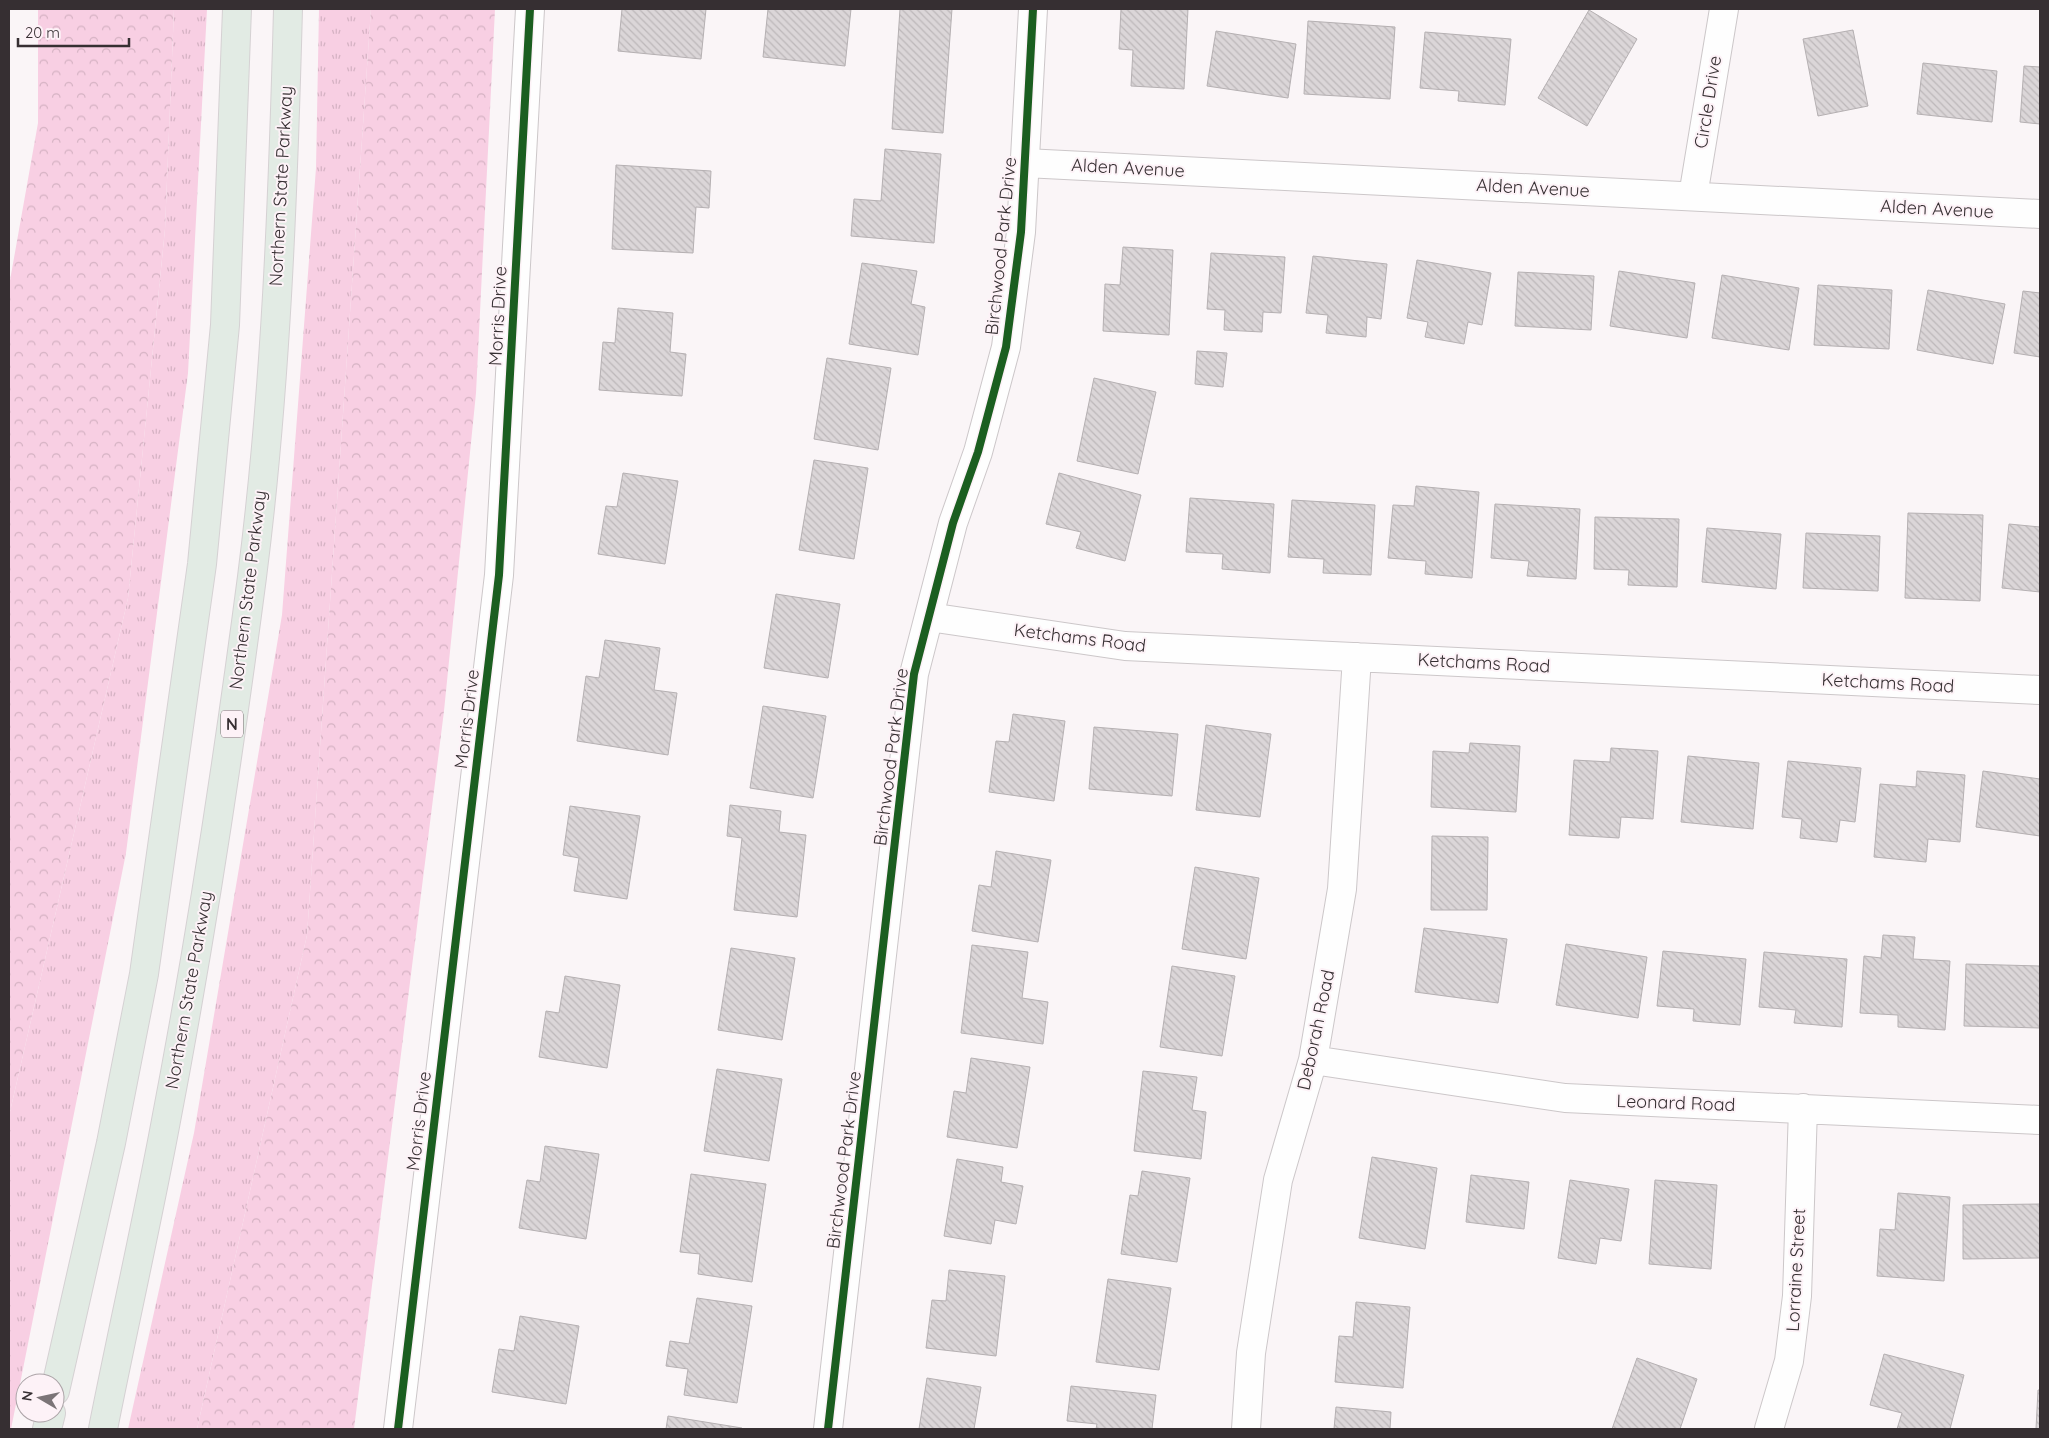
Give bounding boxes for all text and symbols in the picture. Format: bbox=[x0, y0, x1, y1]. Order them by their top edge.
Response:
scale bar bbox=[18, 15, 129, 47]
text: 20 m bbox=[25, 23, 60, 42]
street label: Circle Drive bbox=[1689, 54, 1726, 150]
street label: Northern State Parkway bbox=[264, 85, 297, 287]
street label: Alden Avenue bbox=[1071, 153, 1185, 182]
street label: Birchwood Park Drive bbox=[980, 156, 1021, 336]
street label: Alden Avenue bbox=[1476, 173, 1590, 202]
street label: Alden Avenue bbox=[1880, 194, 1994, 223]
street label: Morris Drive bbox=[483, 265, 512, 367]
street label: Northern State Parkway bbox=[224, 489, 271, 691]
street label: Ketchams Road bbox=[1013, 618, 1147, 657]
street label: Ketchams Road bbox=[1417, 648, 1551, 677]
street label: Birchwood Park Drive bbox=[868, 667, 913, 847]
street label: Morris Drive bbox=[449, 668, 484, 770]
street label: Ketchams Road bbox=[1821, 668, 1955, 697]
road number: N bbox=[221, 711, 243, 738]
street label: Northern State Parkway bbox=[160, 889, 217, 1091]
street label: Deborah Road bbox=[1292, 968, 1339, 1092]
street label: Morris Drive bbox=[401, 1070, 436, 1172]
street label: Birchwood Park Drive bbox=[821, 1070, 866, 1250]
street label: Leonard Road bbox=[1616, 1089, 1736, 1116]
street label: Lorraine Street bbox=[1781, 1208, 1810, 1332]
north arrow bbox=[15, 1373, 65, 1423]
text: N bbox=[17, 1389, 37, 1402]

